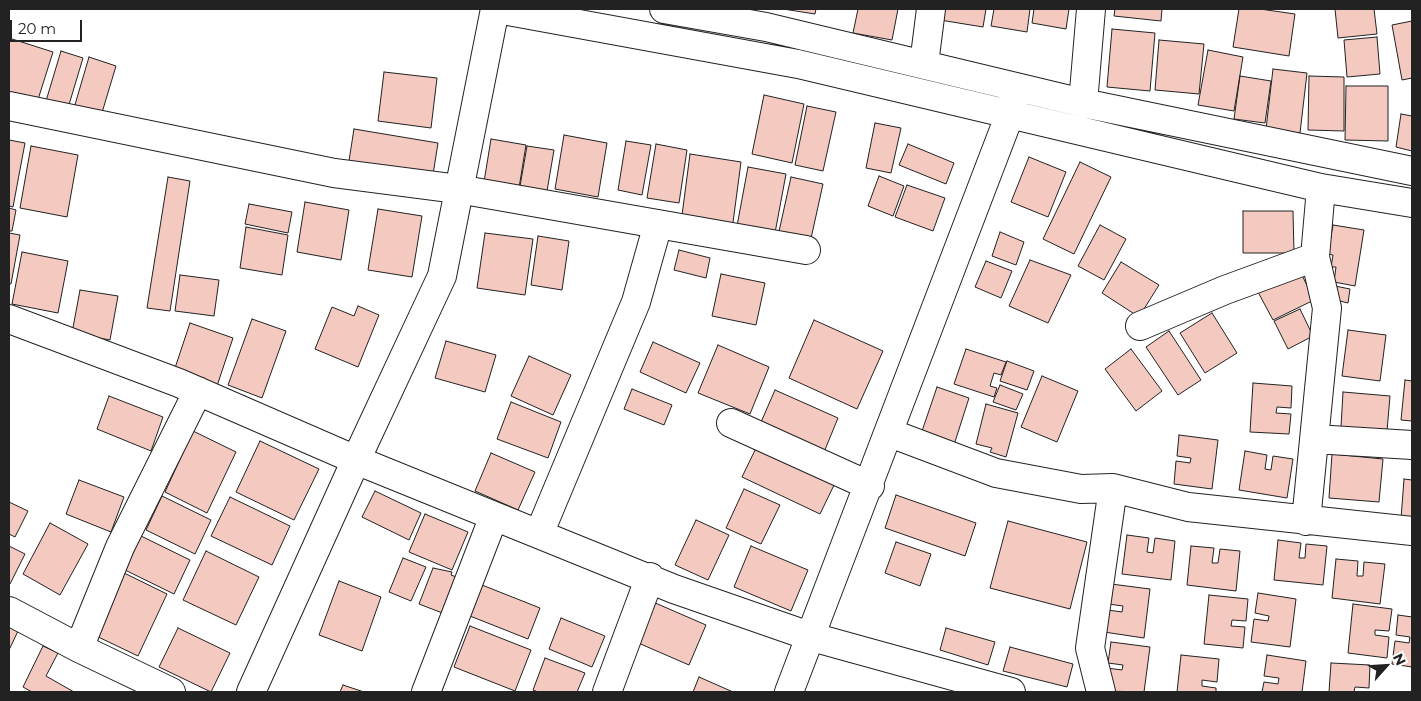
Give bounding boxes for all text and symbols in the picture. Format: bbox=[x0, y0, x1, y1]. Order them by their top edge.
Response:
scale bar bbox=[12, 10, 85, 42]
text: 20 m bbox=[18, 19, 56, 38]
north arrow bbox=[1361, 641, 1411, 691]
text: N bbox=[1389, 650, 1410, 668]

